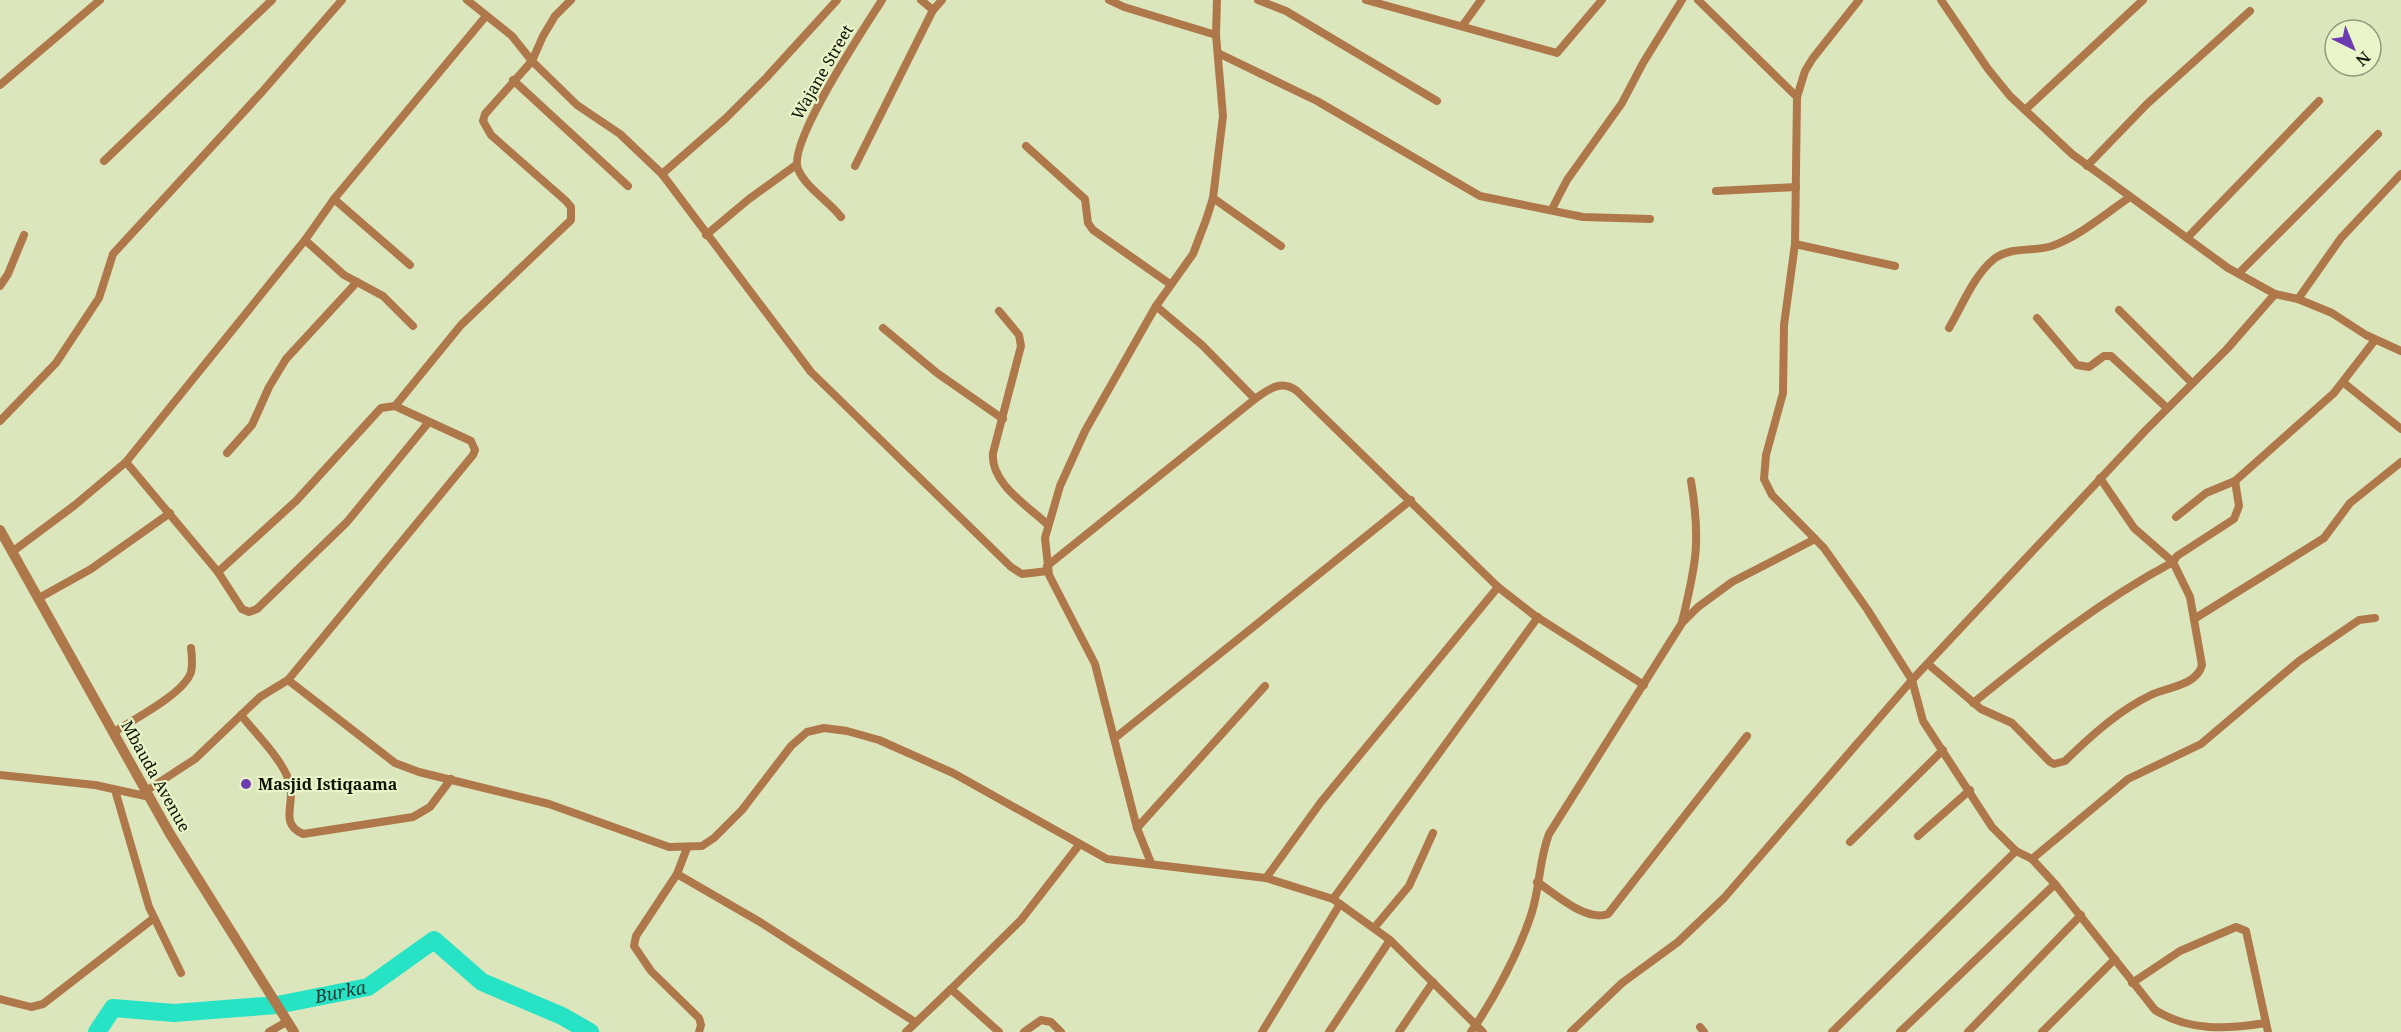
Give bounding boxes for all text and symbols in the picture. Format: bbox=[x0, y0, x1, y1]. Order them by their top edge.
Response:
north arrow bbox=[2323, 18, 2383, 78]
street label: Wajane Street bbox=[786, 20, 858, 123]
text: N bbox=[2351, 47, 2375, 72]
street label: Mbauda Avenue bbox=[116, 716, 196, 836]
place label: Masjid Istiqaama bbox=[258, 773, 398, 795]
marker: Masjid Istiqaama bbox=[239, 777, 253, 791]
water label: Burka bbox=[312, 975, 368, 1008]

